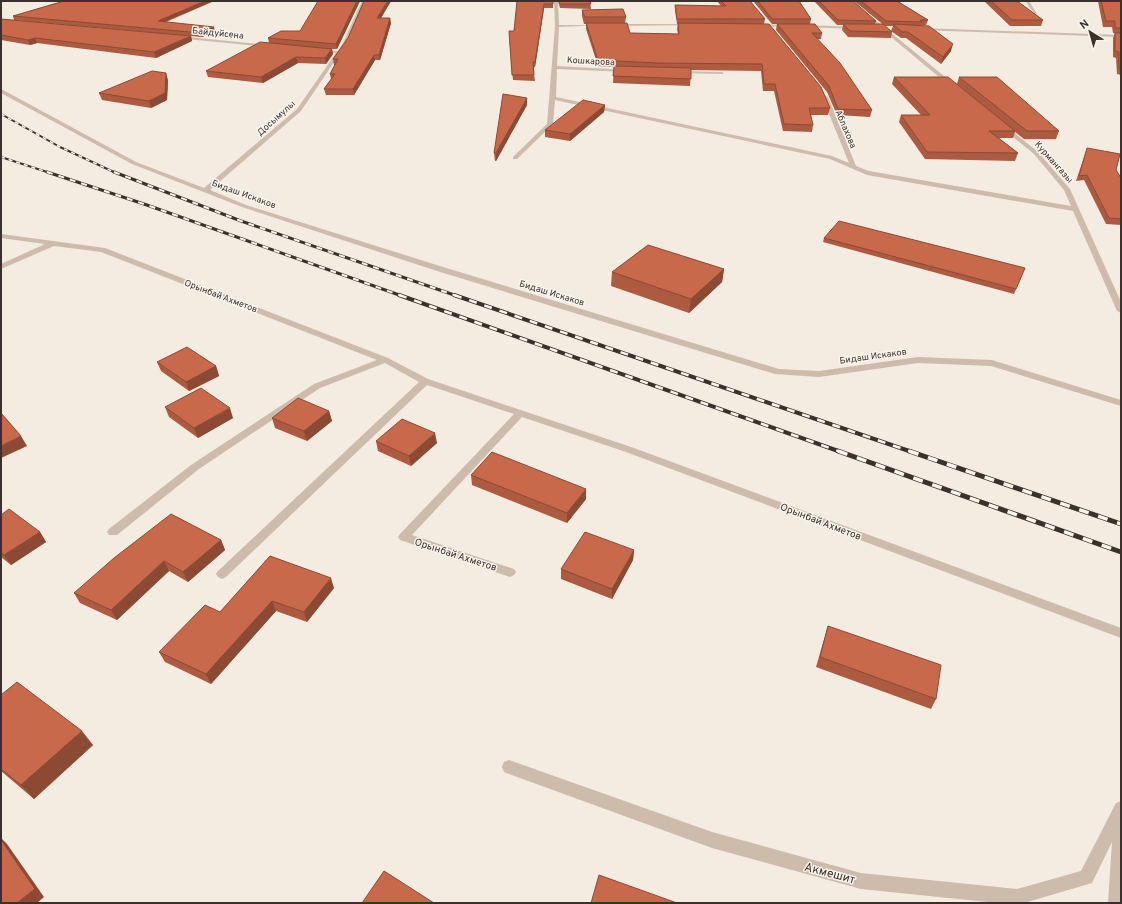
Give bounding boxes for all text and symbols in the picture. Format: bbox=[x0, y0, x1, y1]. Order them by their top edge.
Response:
north arrow bbox=[1070, 12, 1110, 52]
text: N bbox=[1077, 17, 1092, 33]
street label: Байдуйсена bbox=[192, 25, 244, 42]
street label: Кошкарова bbox=[567, 55, 616, 68]
street label: Досымулы bbox=[255, 98, 298, 138]
street label: Аблахова bbox=[833, 108, 859, 150]
street label: Курмангазы bbox=[1032, 139, 1075, 185]
street label: Бидаш Искаков bbox=[210, 178, 277, 211]
street label: Орынбай Ахметов bbox=[183, 277, 259, 315]
street label: Бидаш Искаков bbox=[518, 278, 586, 309]
street label: Бидаш Искаков bbox=[839, 346, 907, 367]
street label: Орынбай Ахметов bbox=[778, 501, 863, 544]
street label: Орынбай Ахметов bbox=[413, 536, 498, 575]
street label: Акмешит bbox=[803, 859, 858, 889]

